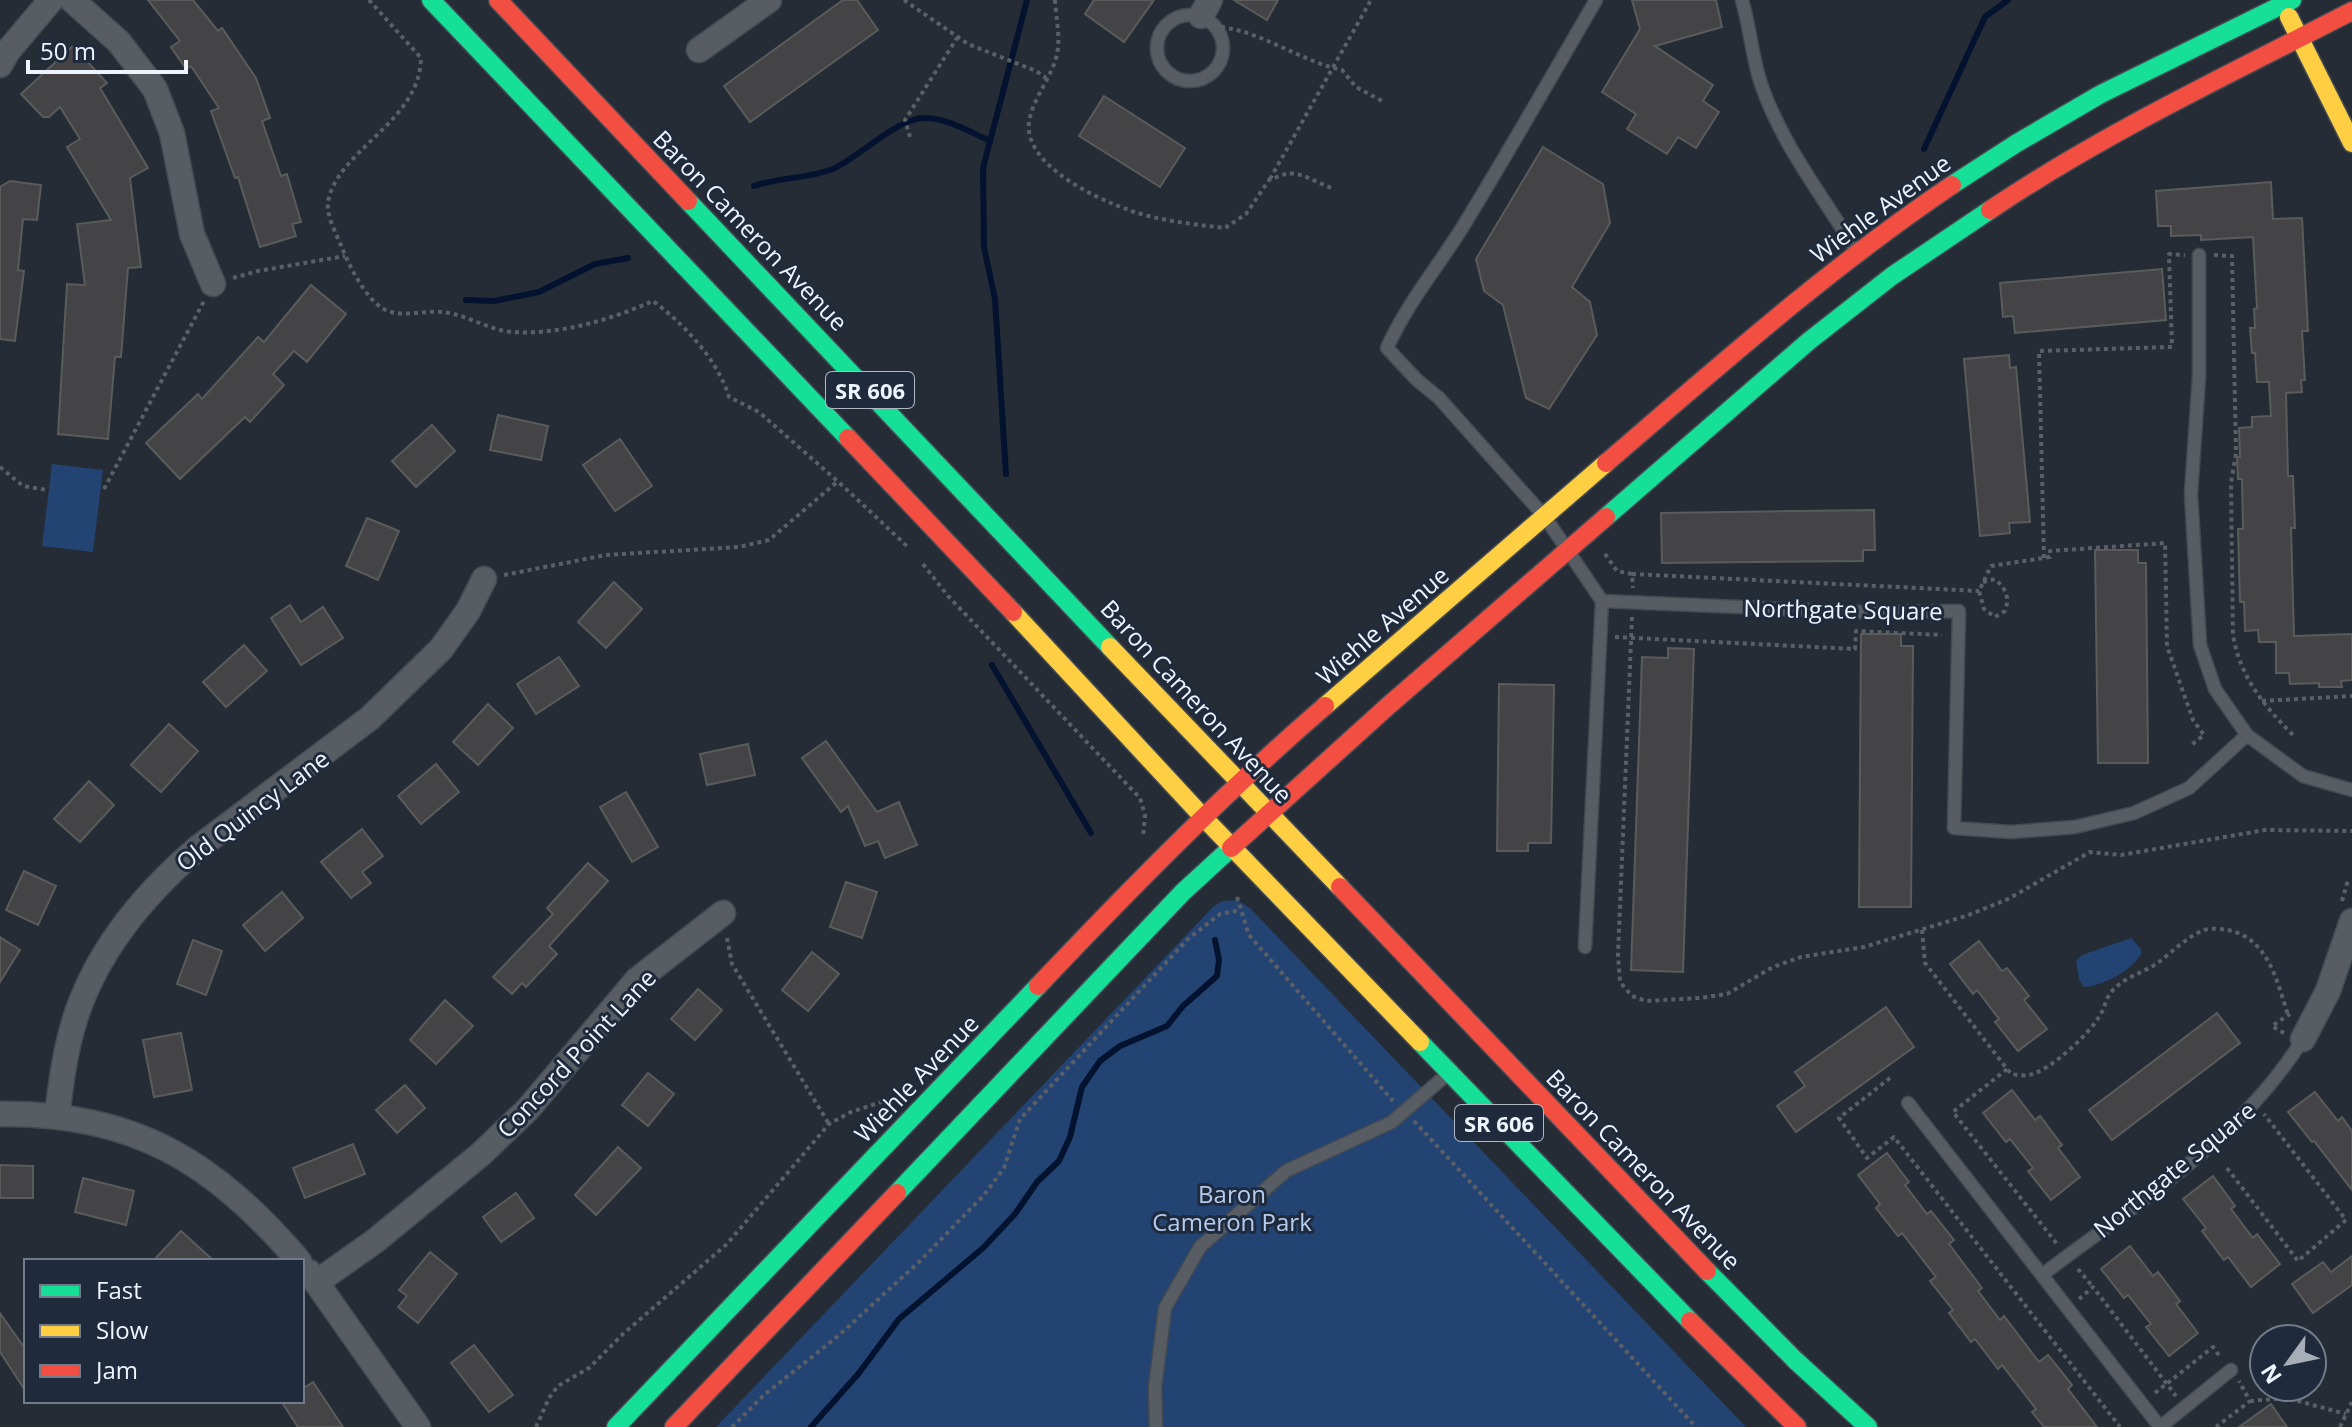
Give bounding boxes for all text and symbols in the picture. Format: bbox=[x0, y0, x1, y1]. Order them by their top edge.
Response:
scale bar bbox=[28, 24, 186, 74]
text: 50 m bbox=[40, 34, 96, 67]
street label: Baron Cameron Avenue bbox=[646, 123, 856, 337]
street label: Wiehle Avenue bbox=[1803, 146, 1957, 270]
road number: SR 606 bbox=[826, 372, 914, 408]
street label: Wiehle Avenue bbox=[1309, 558, 1455, 692]
street label: Northgate Square bbox=[1743, 591, 1943, 627]
street label: Baron Cameron Avenue bbox=[1094, 592, 1300, 810]
street label: Old Quincy Lane bbox=[169, 742, 335, 878]
street label: Concord Point Lane bbox=[489, 962, 663, 1144]
street label: Wiehle Avenue bbox=[847, 1007, 985, 1149]
street label: Baron Cameron Avenue bbox=[1539, 1062, 1749, 1276]
street label: Northgate Square bbox=[2086, 1093, 2262, 1245]
road number: SR 606 bbox=[1455, 1105, 1543, 1141]
park label: Baron Cameron Park bbox=[1152, 1177, 1312, 1238]
legend bbox=[24, 1259, 304, 1403]
text: Fast bbox=[96, 1273, 142, 1306]
text: Slow bbox=[96, 1313, 149, 1346]
north arrow bbox=[2248, 1323, 2328, 1403]
text: Jam bbox=[94, 1353, 138, 1386]
text: N bbox=[2253, 1359, 2288, 1390]

